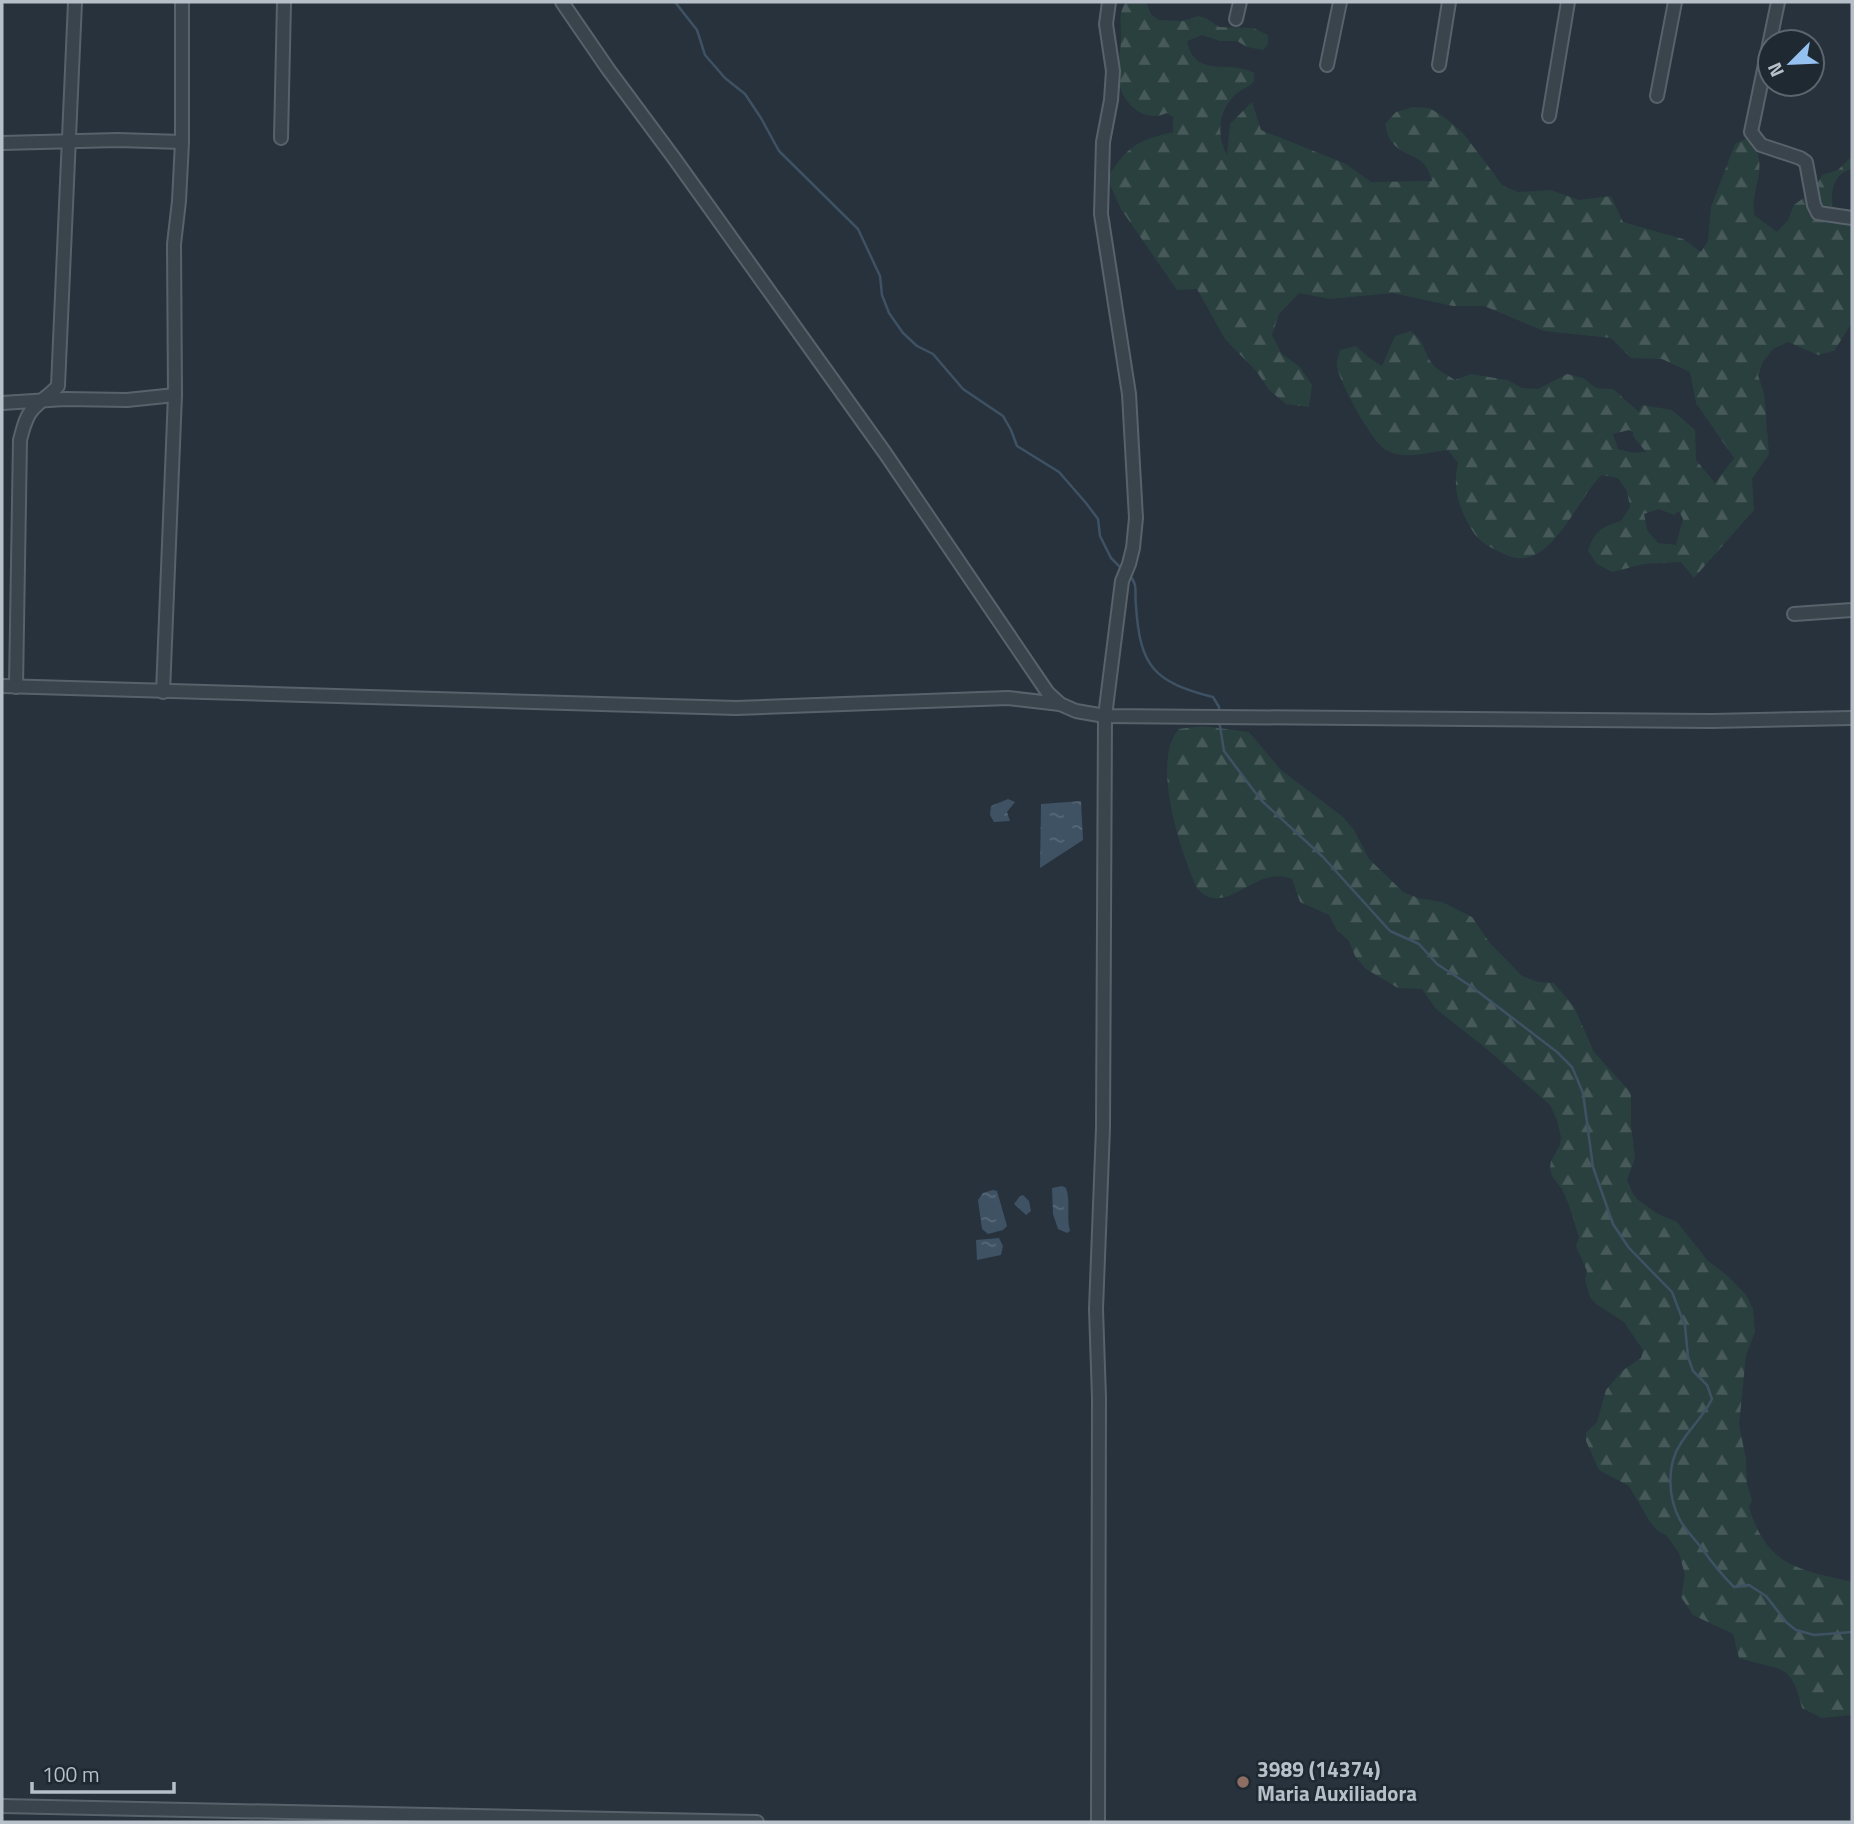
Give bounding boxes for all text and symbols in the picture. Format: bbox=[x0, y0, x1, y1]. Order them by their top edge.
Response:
north arrow bbox=[1756, 28, 1826, 98]
text: N bbox=[1759, 58, 1791, 82]
scale bar bbox=[32, 1750, 173, 1794]
place label: 3989 (14374) Maria Auxiliadora bbox=[1257, 1753, 1417, 1809]
text: 100 m bbox=[42, 1758, 99, 1790]
marker: 3989 (14374) Maria Auxiliadora bbox=[1235, 1774, 1251, 1790]

